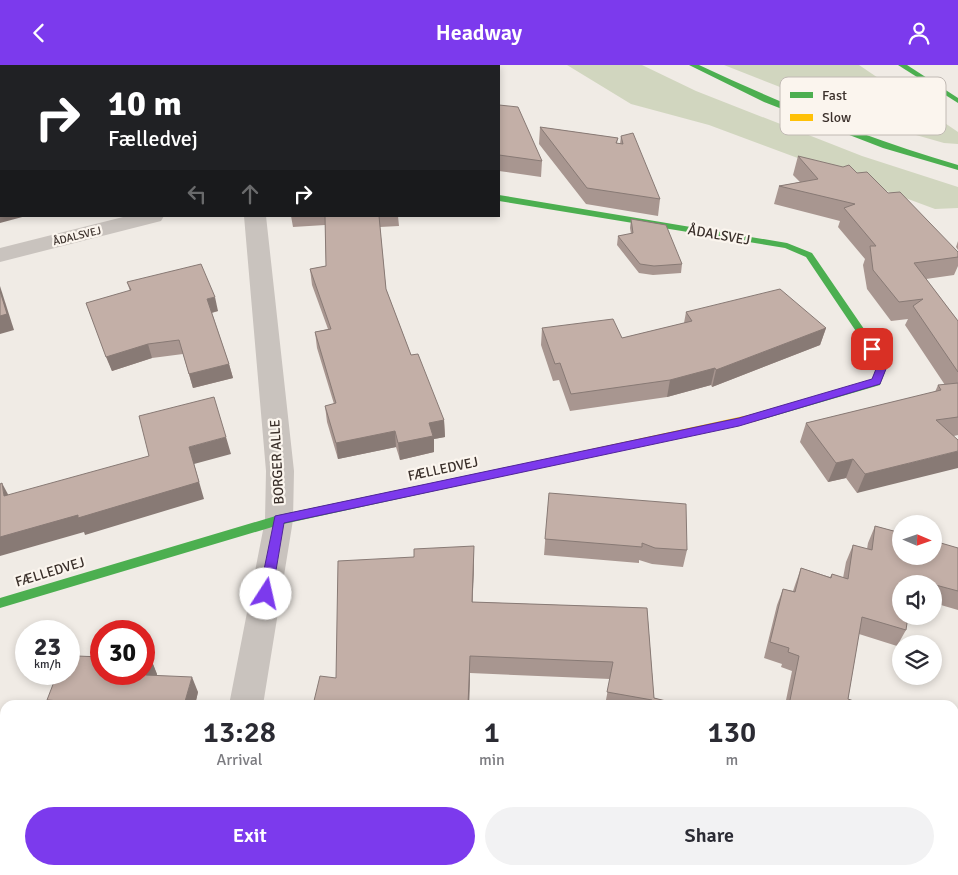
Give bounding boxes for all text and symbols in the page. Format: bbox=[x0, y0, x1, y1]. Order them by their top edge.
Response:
icon: back bbox=[25, 19, 53, 47]
text: Headway bbox=[436, 19, 522, 46]
icon: person bbox=[905, 19, 933, 47]
legend bbox=[780, 77, 946, 135]
text: 10 m bbox=[108, 82, 182, 125]
icon: right bbox=[25, 85, 90, 150]
text: Fast bbox=[822, 87, 847, 104]
text: Slow bbox=[822, 109, 851, 126]
text: Fælledvej bbox=[108, 125, 198, 152]
icon: left bbox=[183, 180, 211, 208]
icon: ahead bbox=[236, 180, 264, 208]
icon: right bbox=[289, 180, 317, 208]
street label: ÅDALSVEJ bbox=[687, 221, 751, 249]
street label: ÅDALSVEJ bbox=[51, 223, 103, 248]
pin bbox=[851, 328, 893, 370]
icon: arrive bbox=[858, 335, 886, 363]
street label: BORGER ALLE bbox=[266, 419, 288, 505]
street label: FÆLLEDVEJ bbox=[406, 453, 480, 485]
north arrow bbox=[892, 515, 942, 565]
map controls bbox=[892, 515, 942, 685]
street label: FÆLLEDVEJ bbox=[13, 553, 87, 591]
position arrow bbox=[239, 567, 291, 619]
button: sound bbox=[892, 575, 942, 625]
speed limit sign: 30 bbox=[90, 620, 155, 685]
text: 23 bbox=[34, 631, 61, 662]
button: layers bbox=[892, 635, 942, 685]
text: km/h bbox=[34, 657, 61, 672]
text: 13:28 bbox=[203, 714, 276, 751]
text: 1 bbox=[484, 714, 500, 751]
text: 130 bbox=[708, 714, 756, 751]
text: Arrival bbox=[216, 750, 262, 770]
text: min bbox=[479, 750, 505, 770]
text: m bbox=[725, 750, 738, 770]
button: Exit bbox=[25, 807, 475, 865]
button: Share bbox=[485, 807, 934, 865]

